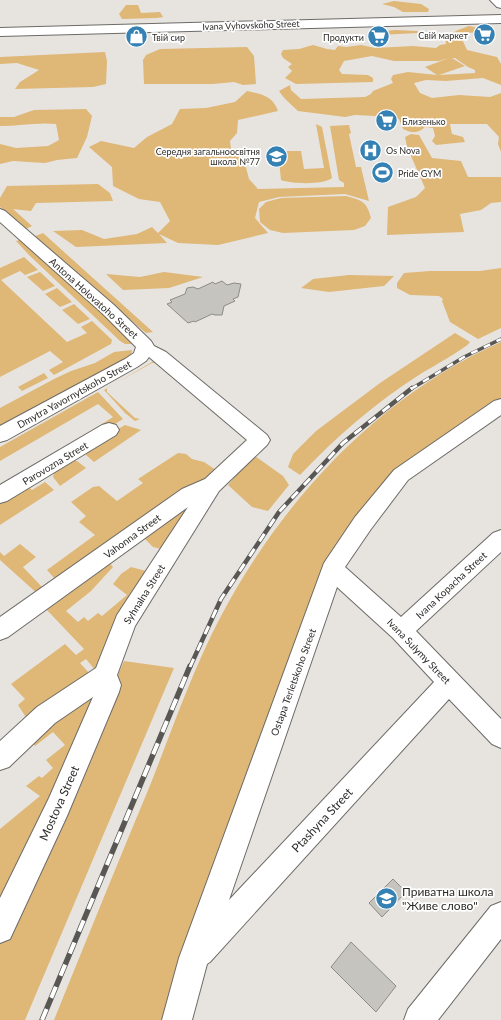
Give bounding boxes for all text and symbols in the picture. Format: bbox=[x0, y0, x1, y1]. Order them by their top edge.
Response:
street label: Ivana Vyhovskoho Street bbox=[202, 18, 301, 32]
supermarket icon: Свій маркет bbox=[471, 22, 497, 48]
shop icon: Твій сир bbox=[123, 24, 149, 50]
supermarket icon: Продукти bbox=[366, 24, 392, 50]
place label: Свій маркет bbox=[418, 30, 468, 41]
place label: Твій сир bbox=[152, 32, 185, 43]
place label: Продукти bbox=[323, 32, 364, 43]
supermarket icon: Близенько bbox=[373, 108, 399, 134]
place label: Близенько bbox=[402, 116, 446, 127]
hospital icon: Os Nova bbox=[358, 137, 384, 163]
school or university icon: Середня загальноосвітня школа №77 bbox=[263, 143, 289, 169]
place label: Os Nova bbox=[386, 145, 420, 156]
place label: Середня загальноосвітня школа №77 bbox=[156, 146, 260, 167]
sports icon: Pride GYM bbox=[370, 160, 396, 186]
place label: Pride GYM bbox=[398, 168, 441, 179]
street label: Antona Holovatoho Street bbox=[47, 255, 141, 341]
street label: Dmytra Yavornytskoho Street bbox=[15, 357, 133, 430]
street label: Parovozna Street bbox=[20, 439, 90, 487]
street label: Vahonna Street bbox=[101, 511, 163, 561]
street label: Ivana Kopacha Street bbox=[413, 549, 489, 621]
street label: Syhnalna Street bbox=[121, 562, 167, 626]
street label: Ivana Sulymy Street bbox=[385, 616, 454, 686]
street label: Ostapa Terletskoho Street bbox=[268, 626, 318, 737]
street label: Mostova Street bbox=[36, 763, 83, 843]
street label: Ptashyna Street bbox=[288, 784, 356, 855]
place label: Приватна школа "Живе слово" bbox=[402, 884, 493, 913]
school or university icon: Приватна школа "Живе слово" bbox=[374, 885, 400, 911]

